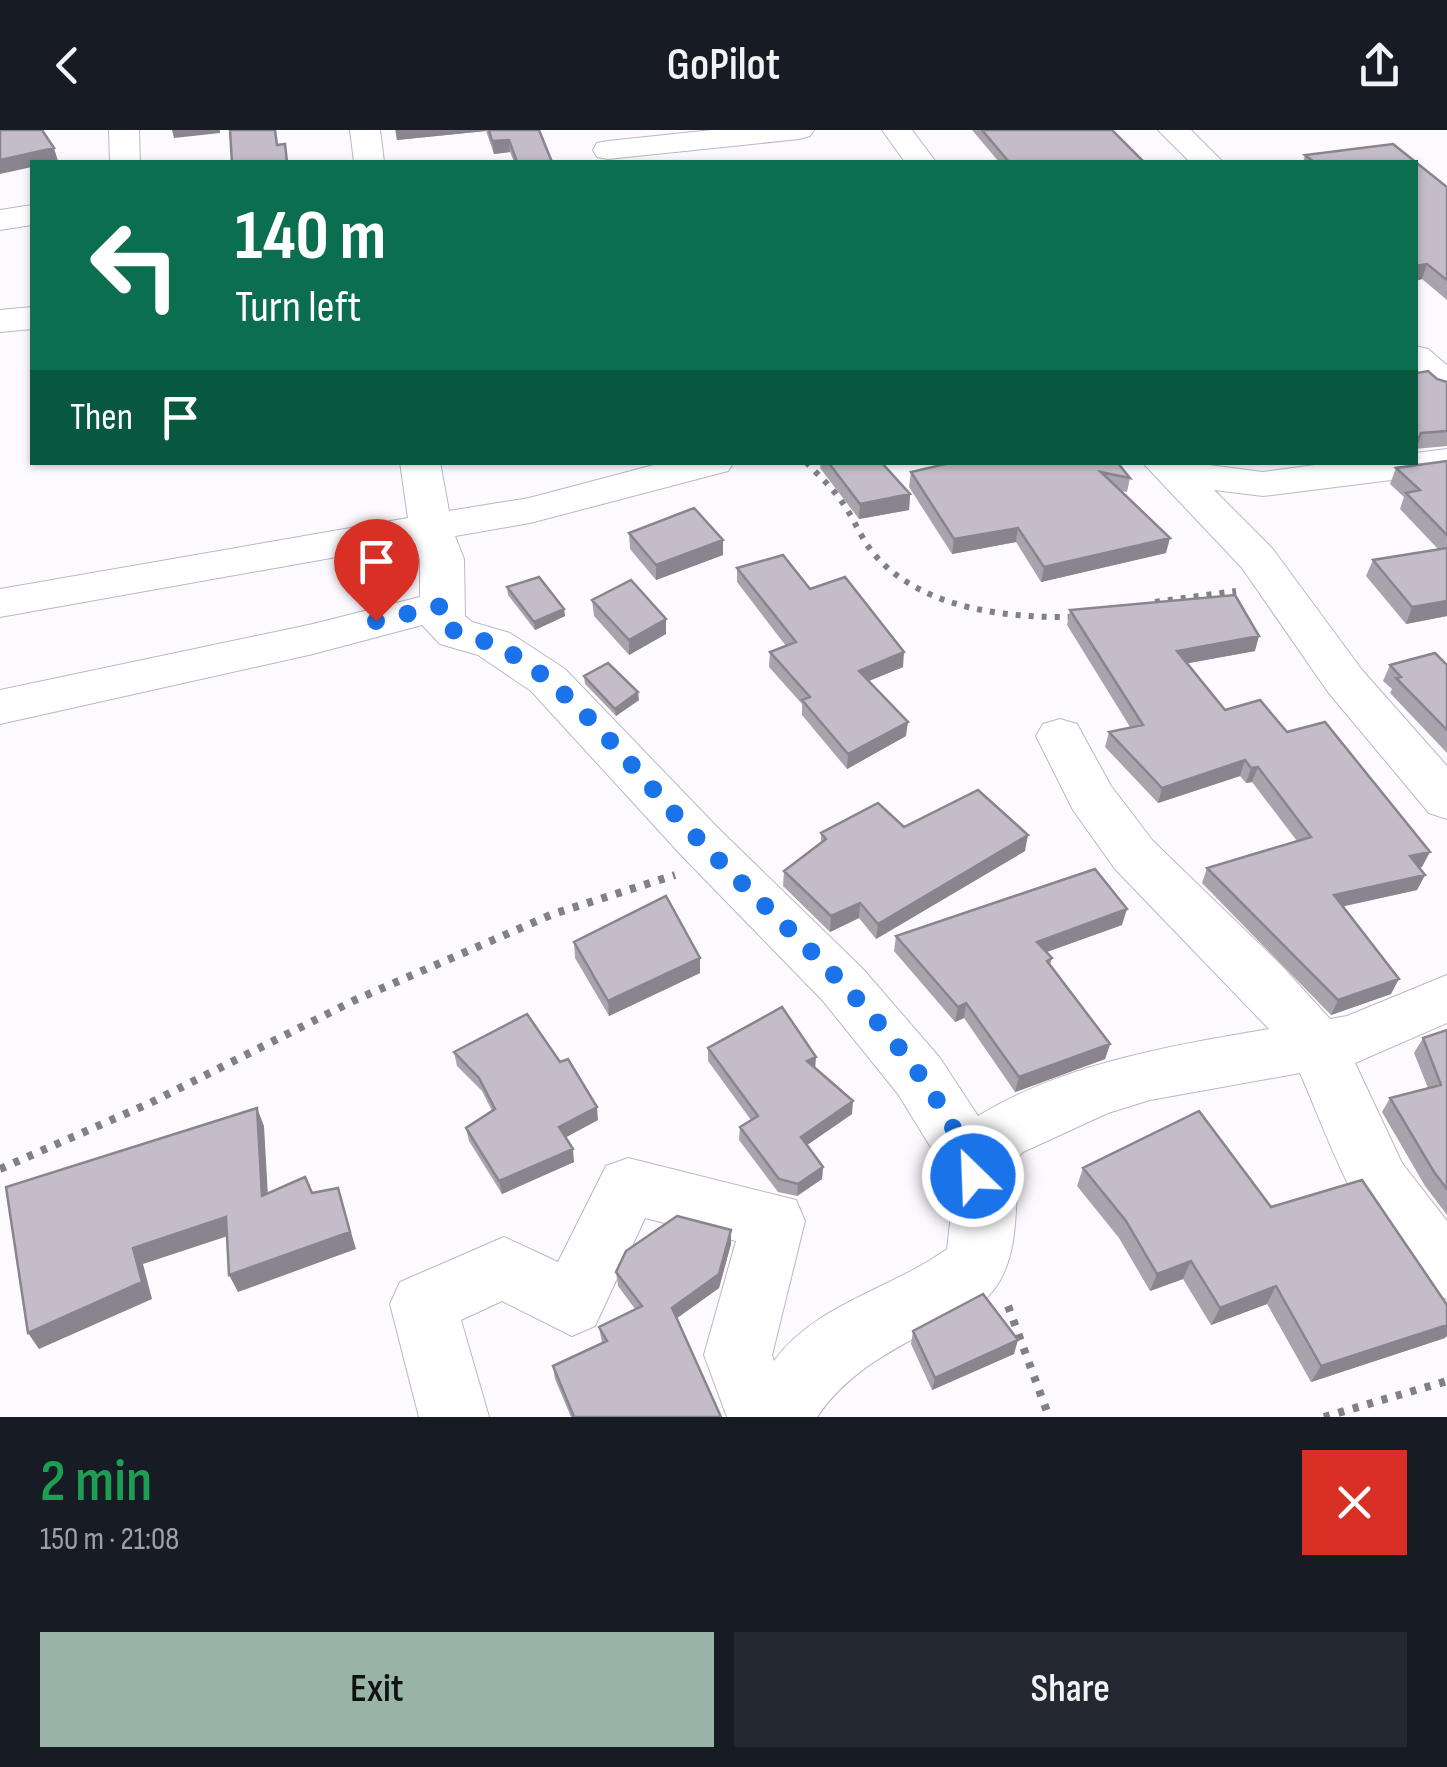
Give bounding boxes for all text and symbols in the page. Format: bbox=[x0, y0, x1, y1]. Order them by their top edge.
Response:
icon: back bbox=[40, 38, 95, 93]
text: GoPilot bbox=[667, 38, 780, 93]
icon: share bbox=[1352, 38, 1407, 93]
text: 140 m bbox=[235, 195, 386, 279]
icon: left bbox=[70, 200, 200, 330]
text: Turn left bbox=[235, 280, 361, 335]
icon: arrive bbox=[153, 390, 208, 445]
text: Then bbox=[70, 395, 133, 440]
pin bbox=[334, 519, 419, 622]
icon: arrive bbox=[349, 534, 404, 589]
position arrow bbox=[921, 1124, 1025, 1228]
text: 2 min bbox=[40, 1446, 152, 1518]
button: close bbox=[1302, 1450, 1407, 1555]
text: 150 m · 21:08 bbox=[40, 1520, 179, 1559]
button: Exit bbox=[40, 1632, 714, 1747]
button: Share bbox=[734, 1632, 1407, 1747]

